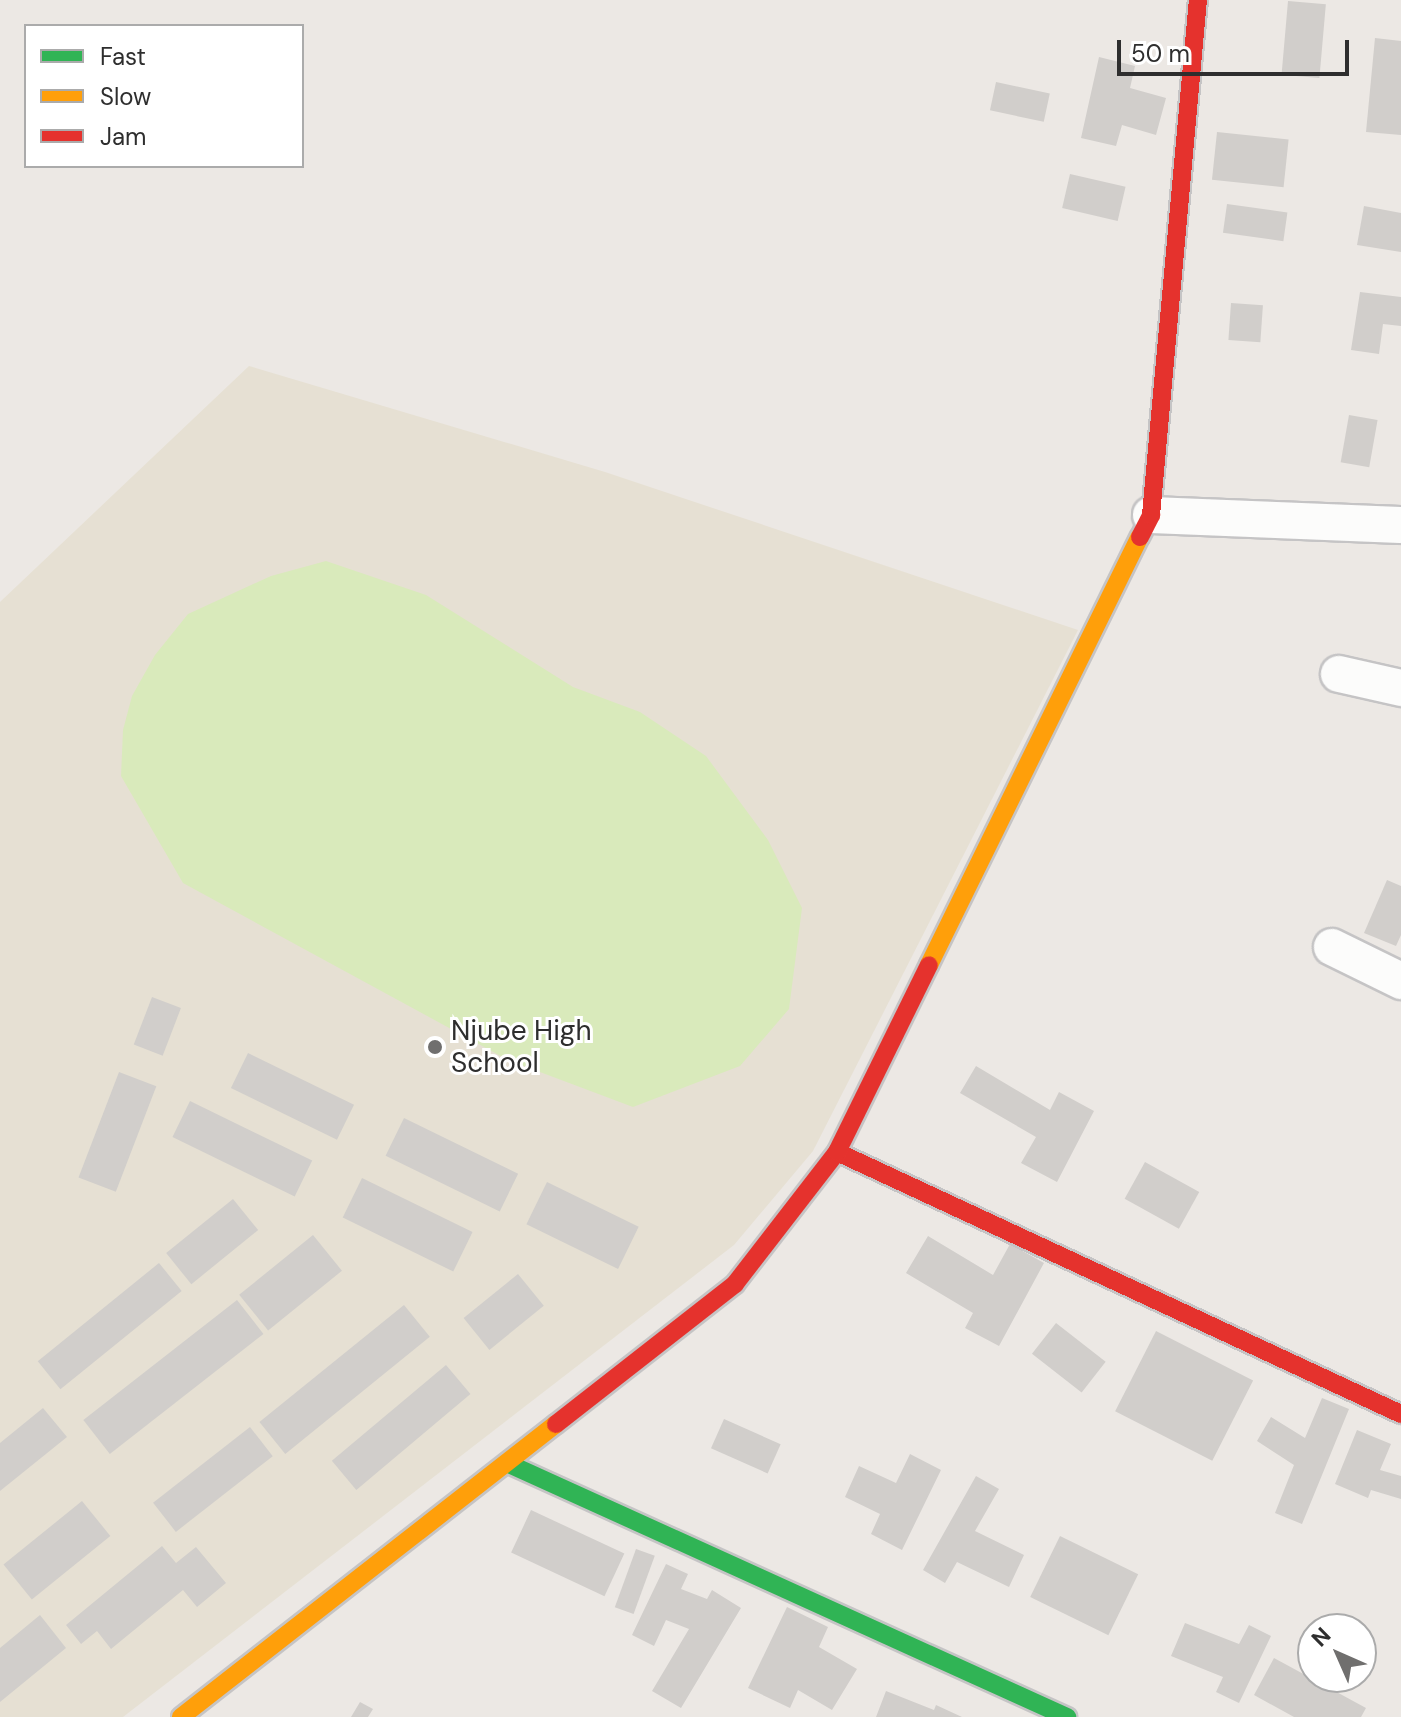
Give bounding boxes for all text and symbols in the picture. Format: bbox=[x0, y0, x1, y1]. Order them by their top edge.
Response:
legend bbox=[24, 24, 304, 168]
scale bar bbox=[1121, 24, 1353, 74]
text: 50 m bbox=[1131, 38, 1190, 69]
text: Fast bbox=[100, 41, 146, 72]
text: Slow bbox=[100, 81, 151, 112]
text: Jam bbox=[100, 121, 146, 152]
place label: Njube High School bbox=[451, 1014, 592, 1080]
marker: Njube High School bbox=[426, 1038, 444, 1056]
north arrow bbox=[1297, 1613, 1377, 1693]
text: N bbox=[1305, 1621, 1337, 1653]

